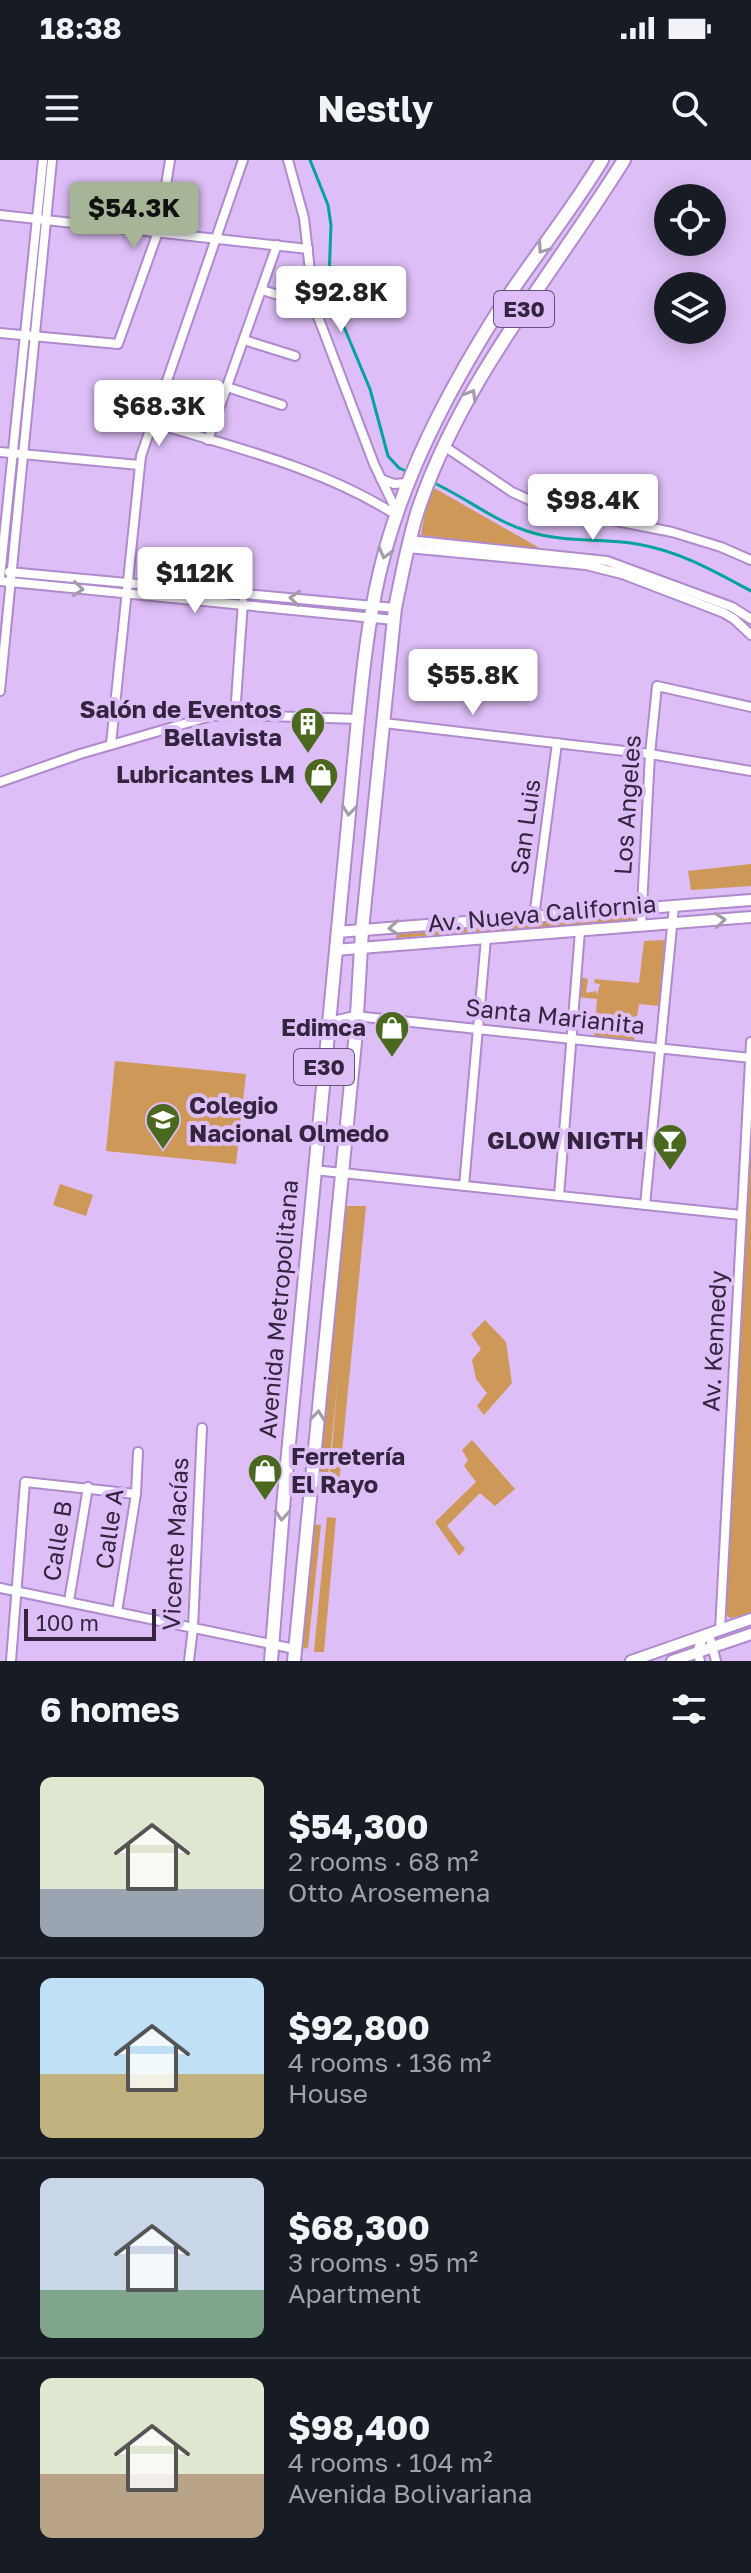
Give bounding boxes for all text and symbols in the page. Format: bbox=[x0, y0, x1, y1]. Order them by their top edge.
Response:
text: 18:38 bbox=[40, 10, 122, 46]
icon: menu bbox=[40, 86, 84, 130]
icon: search bbox=[667, 86, 711, 130]
text: Nestly bbox=[318, 87, 433, 130]
pin: $54.3K bbox=[69, 182, 199, 250]
map controls bbox=[654, 184, 726, 344]
button: locate bbox=[654, 184, 726, 256]
text: $54.3K bbox=[88, 192, 180, 223]
one-way arrow bbox=[538, 239, 553, 253]
pin: $92.8K bbox=[276, 266, 406, 334]
button: layers bbox=[654, 272, 726, 344]
text: $92.8K bbox=[294, 276, 388, 307]
road number: E30 bbox=[494, 291, 554, 327]
pin: $68.3K bbox=[94, 380, 224, 448]
one-way arrow bbox=[461, 389, 477, 404]
text: $68.3K bbox=[112, 390, 206, 421]
pin: $98.4K bbox=[528, 474, 658, 542]
text: $98.4K bbox=[546, 484, 640, 515]
one-way arrow bbox=[377, 546, 394, 560]
pin: $112K bbox=[139, 547, 251, 615]
text: $112K bbox=[156, 557, 234, 588]
one-way arrow bbox=[72, 580, 85, 597]
one-way arrow bbox=[288, 589, 301, 606]
pin: $55.8K bbox=[408, 649, 538, 717]
text: $55.8K bbox=[427, 659, 519, 690]
place label: Salón de Eventos Bellavista bbox=[79, 694, 282, 751]
building icon: Salón de Eventos Bellavista bbox=[289, 705, 327, 755]
street label: Los Angeles bbox=[607, 734, 646, 876]
shop icon: Lubricantes LM bbox=[302, 756, 340, 806]
place label: Lubricantes LM bbox=[116, 759, 295, 788]
street label: San Luis bbox=[503, 777, 546, 877]
one-way arrow bbox=[341, 804, 358, 817]
street label: Av. Nueva California bbox=[426, 888, 657, 937]
one-way arrow bbox=[714, 912, 727, 929]
one-way arrow bbox=[387, 919, 400, 936]
street label: Santa Marianita bbox=[464, 992, 646, 1039]
shop icon: Edimca bbox=[373, 1009, 411, 1059]
place label: Edimca bbox=[281, 1012, 366, 1041]
road number: E30 bbox=[294, 1049, 354, 1085]
place label: Colegio Nacional Olmedo bbox=[189, 1090, 389, 1147]
school or university icon: Colegio Nacional Olmedo bbox=[144, 1101, 182, 1151]
bar icon: GLOW NIGTH bbox=[651, 1122, 689, 1172]
place label: GLOW NIGTH bbox=[487, 1125, 644, 1154]
street label: Avenida Metropolitana bbox=[252, 1178, 303, 1439]
street label: Av. Kennedy bbox=[695, 1270, 732, 1412]
one-way arrow bbox=[309, 1409, 326, 1422]
place label: Ferretería El Rayo bbox=[291, 1441, 405, 1498]
shop icon: Ferretería El Rayo bbox=[246, 1452, 284, 1502]
street label: Vicente Macías bbox=[155, 1457, 194, 1631]
street label: Calle A bbox=[89, 1487, 129, 1571]
street label: Calle B bbox=[36, 1498, 77, 1583]
one-way arrow bbox=[274, 1509, 291, 1522]
scale bar bbox=[24, 1605, 156, 1641]
text: 100 m bbox=[36, 1609, 99, 1636]
icon: filters bbox=[667, 1687, 711, 1731]
text: 6 homes bbox=[40, 1689, 180, 1729]
text: $54,300 bbox=[288, 1806, 429, 1846]
icon: home bbox=[104, 1809, 200, 1905]
text: 2 rooms · 68 m² bbox=[288, 1846, 479, 1877]
text: Otto Arosemena bbox=[288, 1877, 490, 1908]
text: $92,800 bbox=[288, 2007, 430, 2047]
icon: home bbox=[104, 2010, 200, 2106]
text: 4 rooms · 136 m² bbox=[288, 2047, 491, 2078]
text: House bbox=[288, 2078, 368, 2109]
text: $68,300 bbox=[288, 2207, 430, 2247]
icon: home bbox=[104, 2210, 200, 2306]
text: 3 rooms · 95 m² bbox=[288, 2247, 478, 2278]
text: Apartment bbox=[288, 2278, 421, 2309]
text: $98,400 bbox=[288, 2407, 430, 2447]
icon: home bbox=[104, 2410, 200, 2506]
text: 4 rooms · 104 m² bbox=[288, 2447, 493, 2478]
text: Avenida Bolivariana bbox=[288, 2478, 532, 2509]

